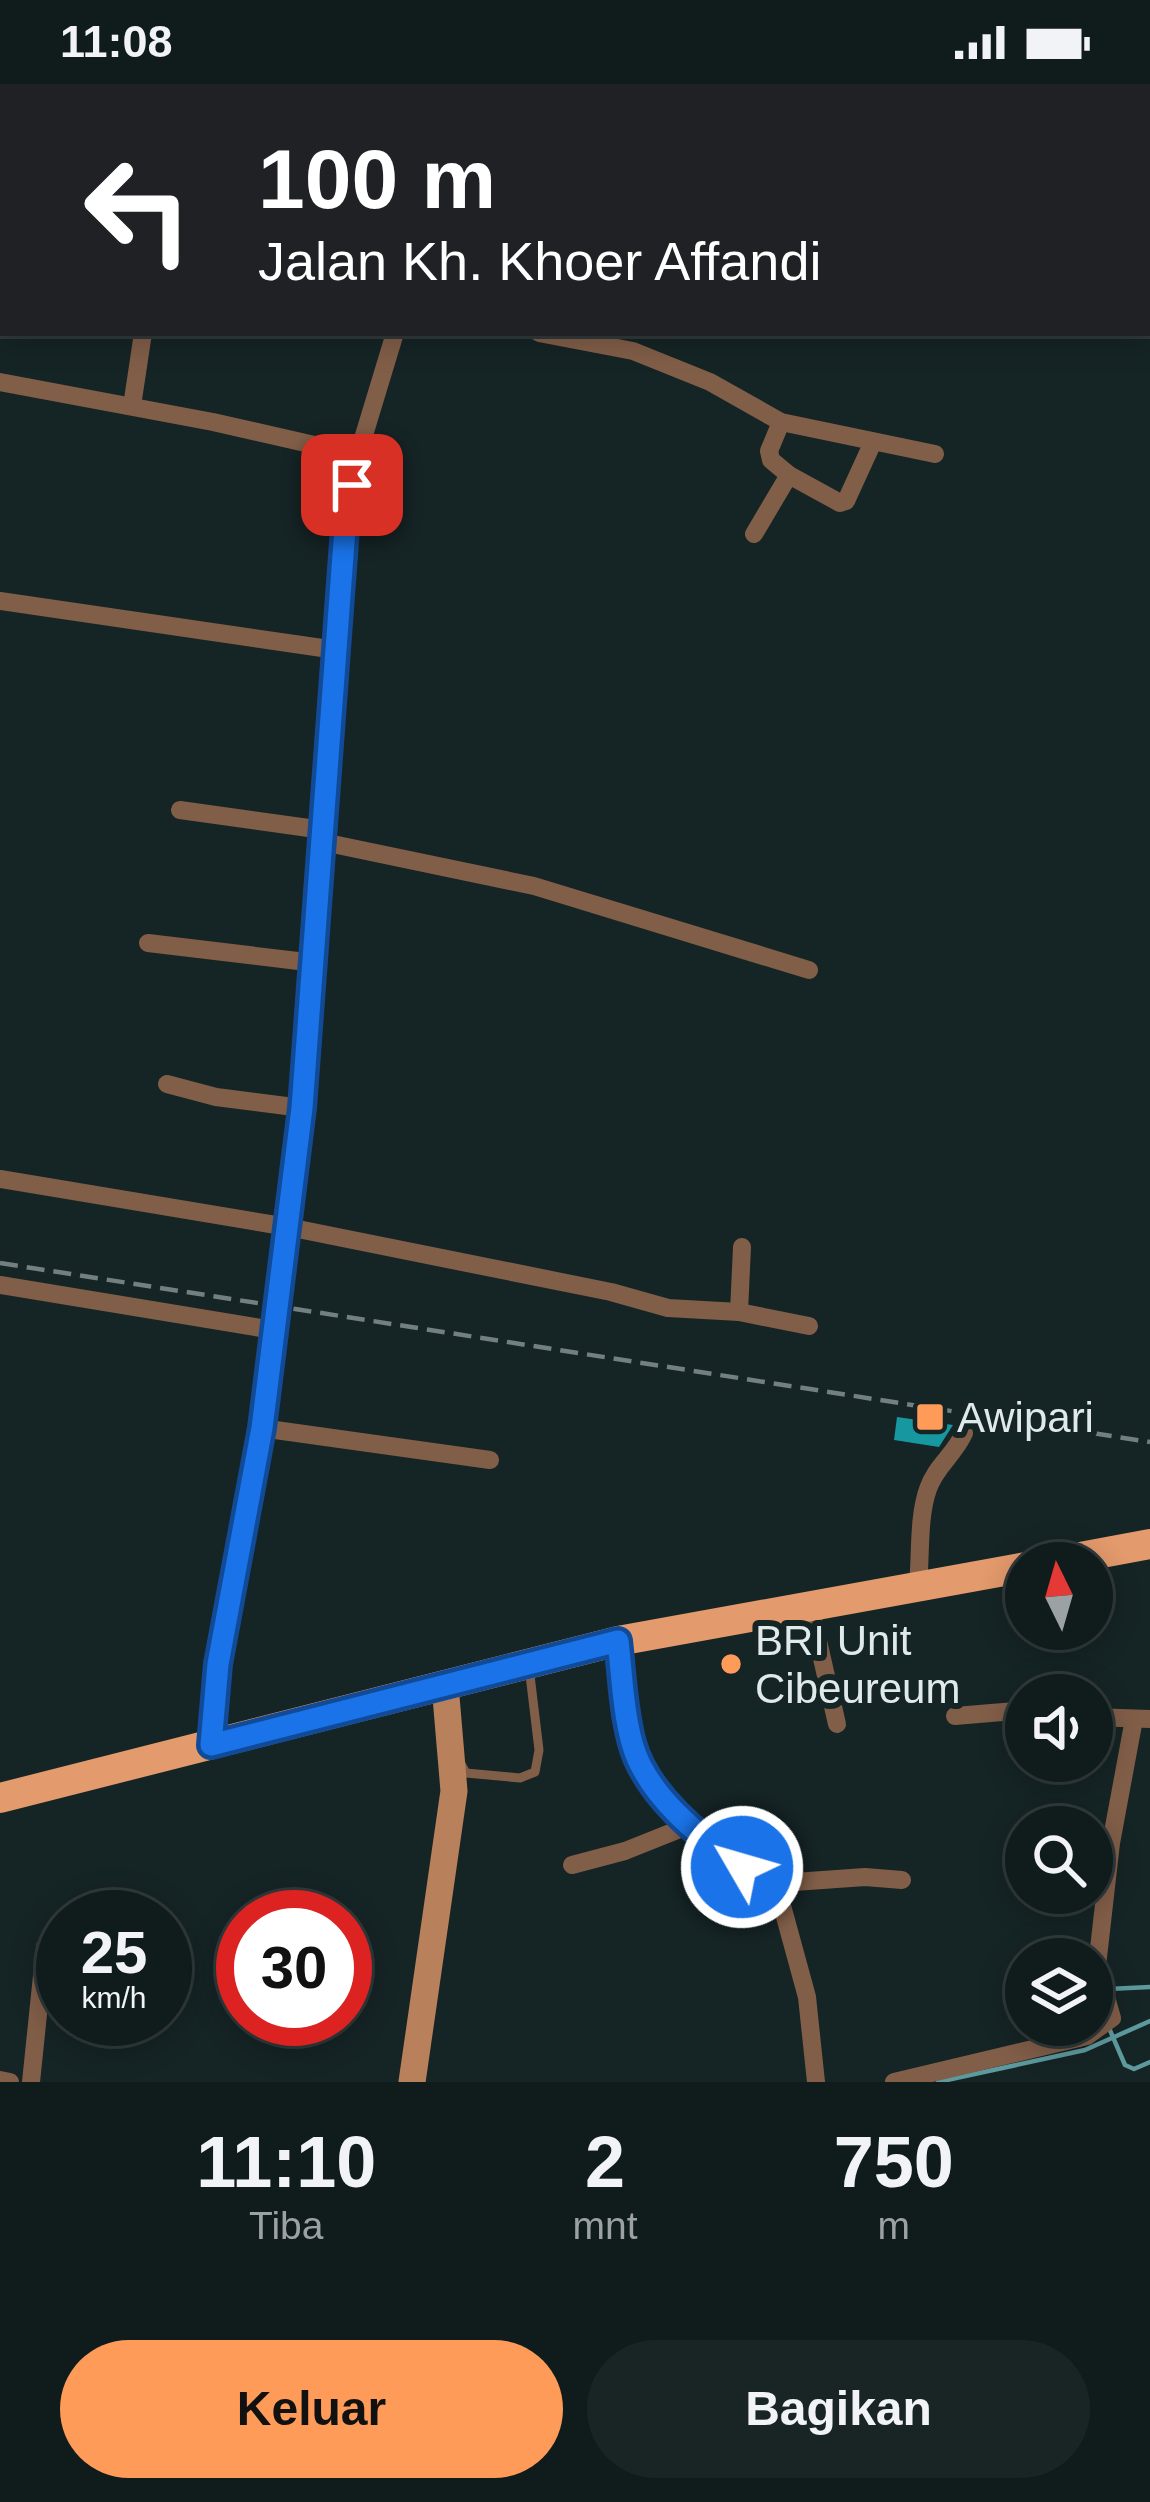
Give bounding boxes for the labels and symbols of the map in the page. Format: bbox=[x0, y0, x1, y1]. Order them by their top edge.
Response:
pin bbox=[301, 434, 403, 536]
place label: Awipari bbox=[957, 1394, 1094, 1441]
marker: Awipari bbox=[914, 1401, 946, 1433]
north arrow bbox=[1005, 1542, 1113, 1650]
place label: BRI Unit Cibeureum bbox=[755, 1617, 960, 1712]
marker: BRI Unit Cibeureum bbox=[718, 1651, 744, 1677]
position arrow bbox=[679, 1804, 805, 1930]
speed limit sign: 30 bbox=[216, 1890, 372, 2046]

